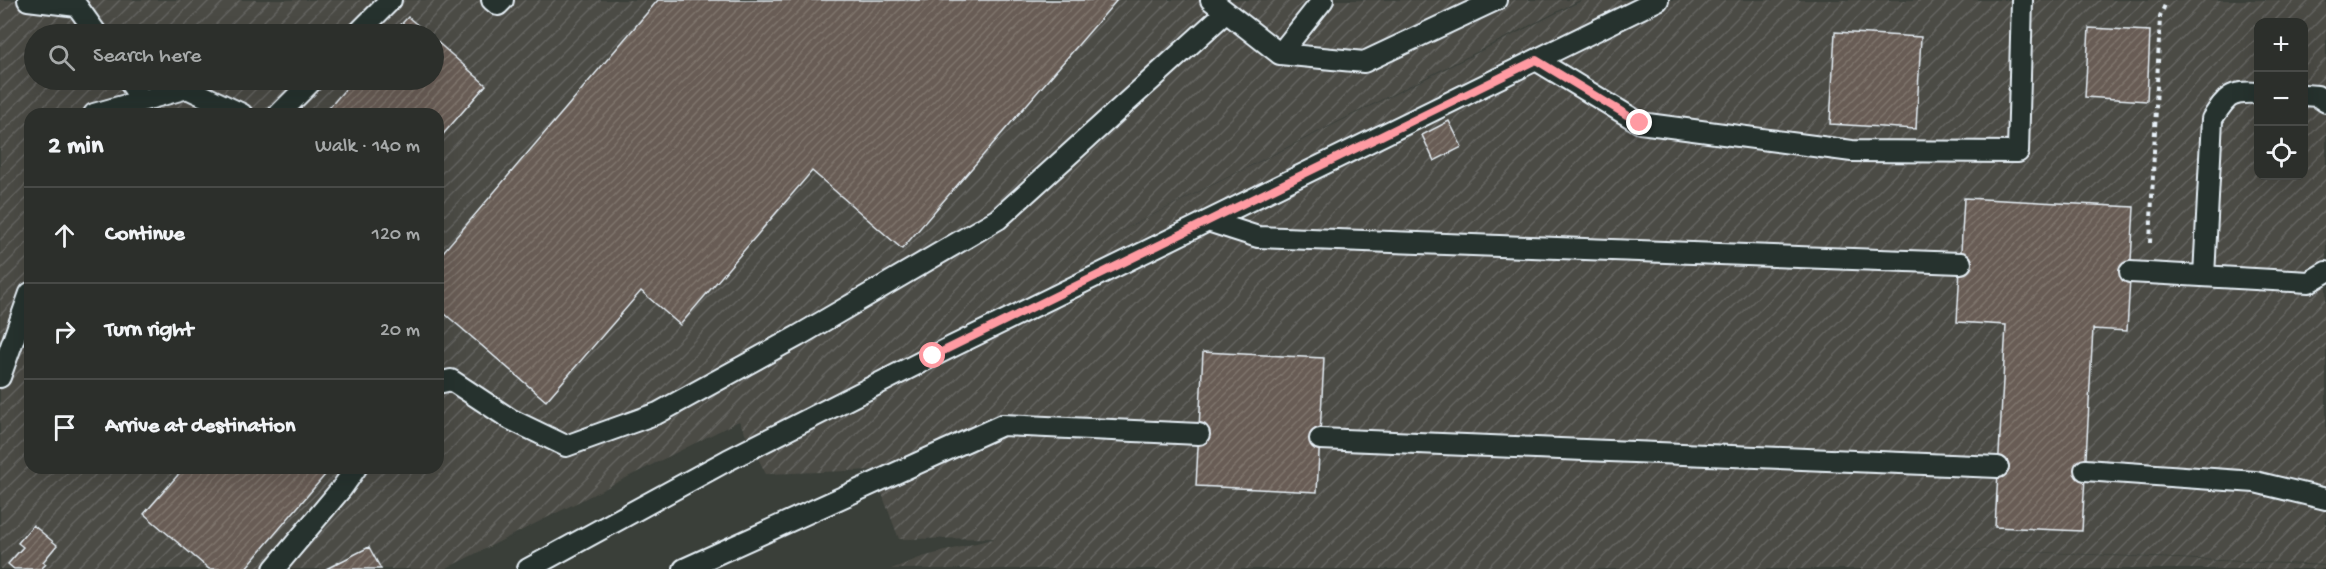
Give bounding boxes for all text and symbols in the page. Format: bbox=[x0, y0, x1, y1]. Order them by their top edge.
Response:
map controls bbox=[2254, 18, 2308, 180]
button: + bbox=[2254, 18, 2308, 72]
search box bbox=[24, 24, 444, 90]
icon: search bbox=[45, 41, 78, 74]
text: Search here bbox=[93, 44, 201, 70]
button: − bbox=[2254, 72, 2308, 126]
route end bbox=[1626, 109, 1652, 135]
button: locate bbox=[2254, 126, 2308, 180]
text: 2 min bbox=[48, 132, 103, 163]
text: Walk · 140 m bbox=[315, 136, 420, 159]
icon: ahead bbox=[48, 219, 81, 252]
text: Continue bbox=[105, 222, 185, 248]
text: 120 m bbox=[372, 224, 420, 247]
icon: right bbox=[48, 315, 81, 348]
text: Turn right bbox=[105, 318, 193, 344]
text: 20 m bbox=[380, 320, 420, 343]
route start bbox=[919, 342, 945, 368]
icon: arrive bbox=[48, 411, 81, 444]
text: Arrive at destination bbox=[105, 414, 295, 440]

